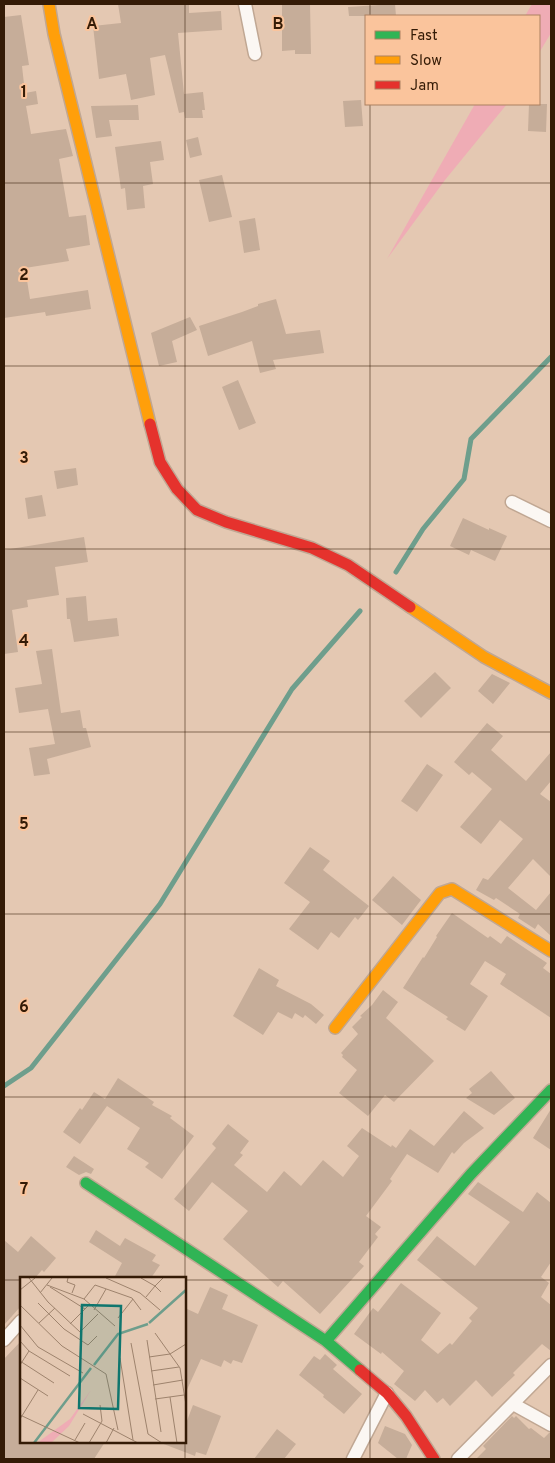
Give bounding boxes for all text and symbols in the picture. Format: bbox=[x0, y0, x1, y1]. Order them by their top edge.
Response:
text: A bbox=[86, 15, 98, 35]
text: B bbox=[272, 15, 284, 35]
legend bbox=[365, 15, 540, 105]
text: Fast bbox=[410, 27, 438, 46]
text: Slow bbox=[410, 52, 442, 71]
text: Jam bbox=[410, 77, 439, 96]
text: 1 bbox=[21, 83, 27, 103]
text: 2 bbox=[19, 266, 29, 286]
text: 3 bbox=[19, 449, 29, 469]
text: 4 bbox=[19, 632, 29, 652]
text: 5 bbox=[19, 815, 29, 835]
text: 6 bbox=[19, 998, 29, 1018]
text: 7 bbox=[20, 1180, 28, 1200]
inset map bbox=[20, 1277, 186, 1443]

